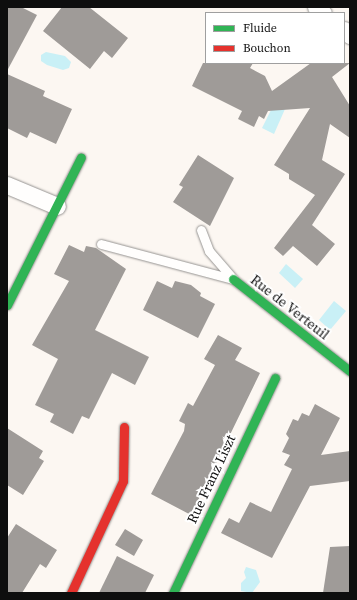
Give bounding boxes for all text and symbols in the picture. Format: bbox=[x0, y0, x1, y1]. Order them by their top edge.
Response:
legend bbox=[205, 12, 345, 64]
text: Fluide bbox=[243, 20, 277, 36]
text: Bouchon bbox=[243, 40, 291, 56]
street label: Rue de Verteuil bbox=[247, 271, 333, 343]
street label: Rue Franz Liszt bbox=[183, 432, 239, 526]

